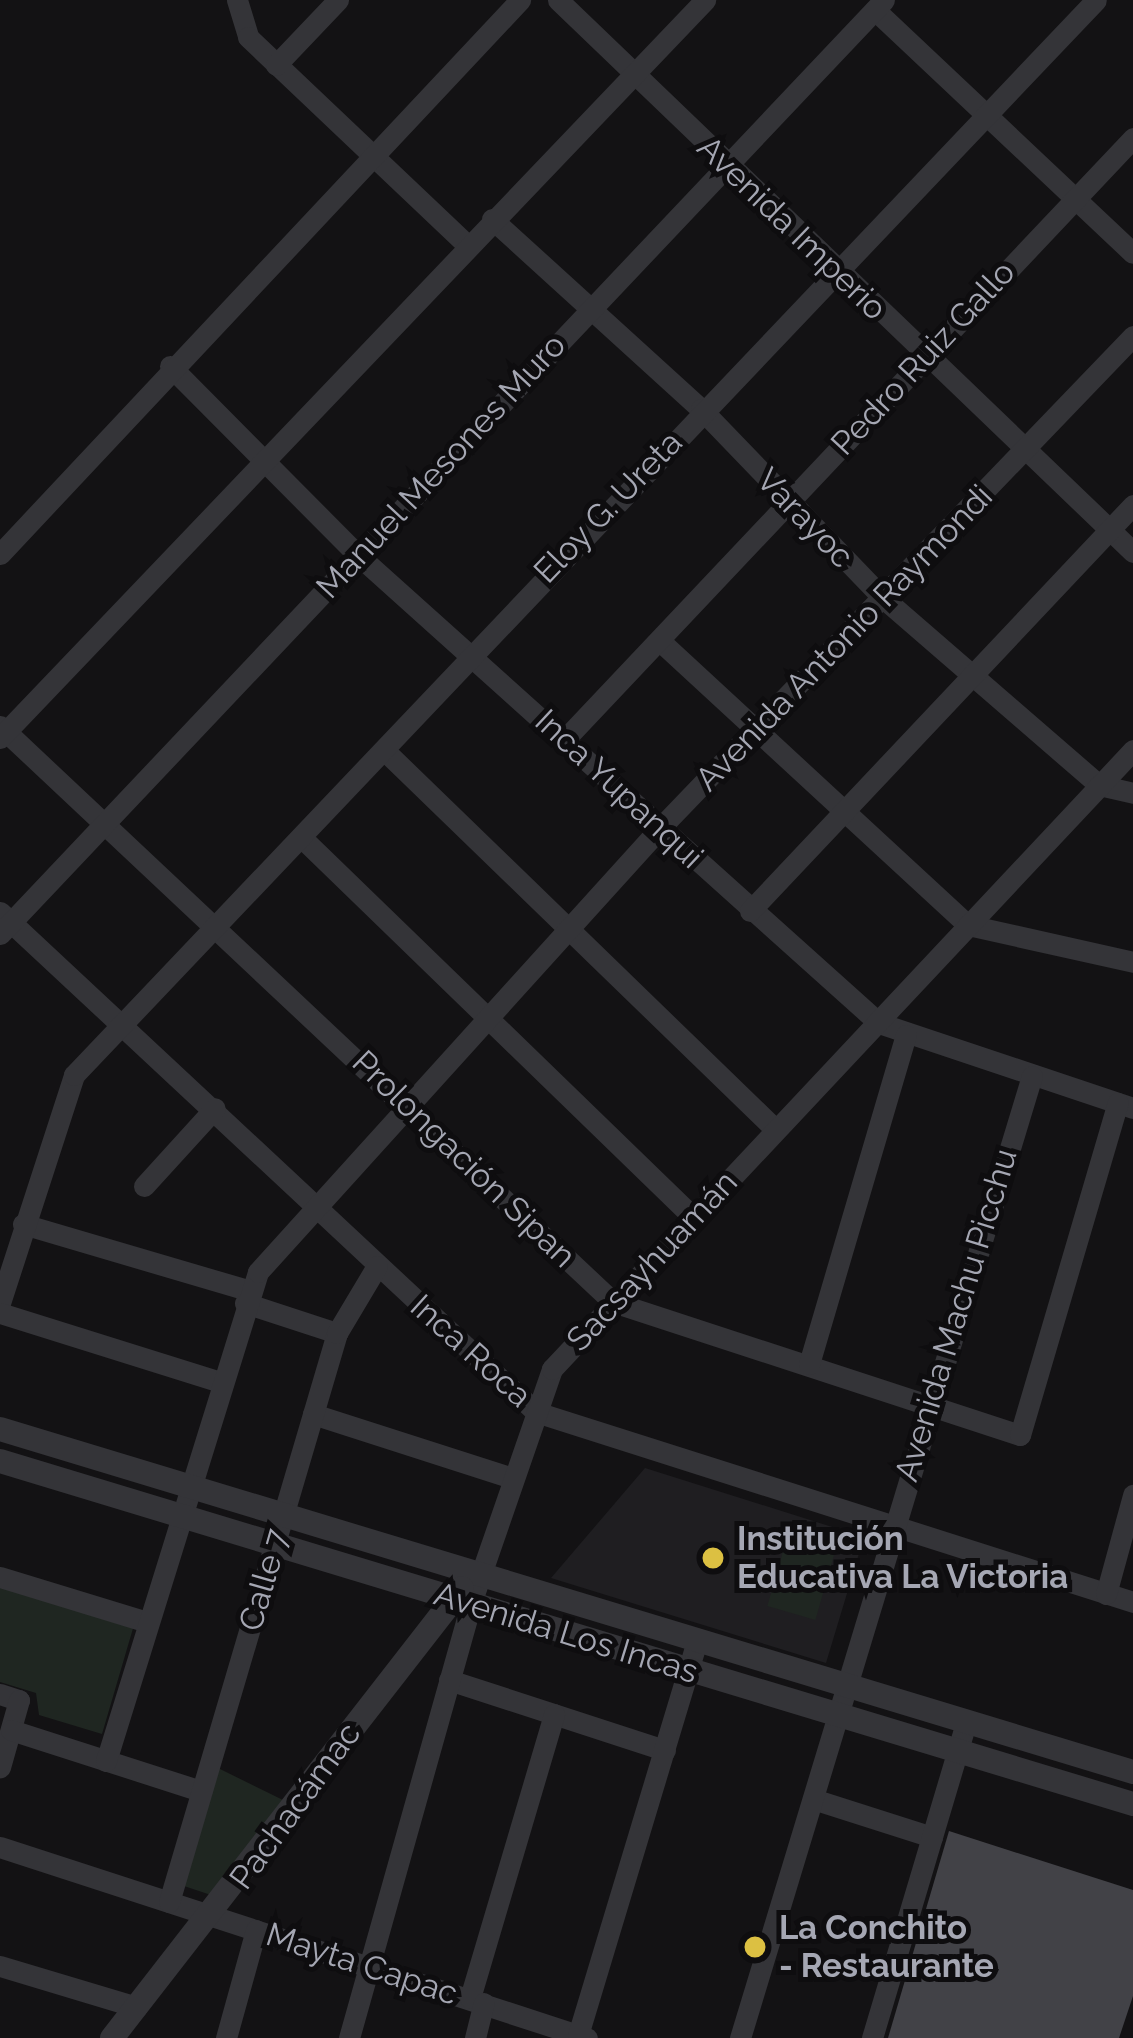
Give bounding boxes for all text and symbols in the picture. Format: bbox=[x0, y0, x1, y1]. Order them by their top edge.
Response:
street label: Avenida Imperio bbox=[689, 128, 895, 328]
street label: Pedro Ruiz Gallo bbox=[823, 253, 1023, 463]
street label: Manuel Mesones Muro bbox=[308, 325, 574, 607]
street label: Eloy G. Ureta bbox=[525, 422, 691, 592]
street label: Varayoc bbox=[748, 460, 862, 576]
street label: Avenida Antonio Raymondi bbox=[687, 477, 1001, 799]
street label: Inca Yupanqui bbox=[527, 701, 711, 877]
street label: Prolongación Sipan bbox=[344, 1042, 584, 1276]
street label: Avenida Machu Picchu bbox=[887, 1144, 1025, 1486]
street label: Sacsayhuamán bbox=[558, 1163, 746, 1359]
street label: Inca Roca bbox=[403, 1287, 539, 1415]
place label: Institución Educativa La Victoria bbox=[737, 1519, 1069, 1597]
street label: Calle 7 bbox=[231, 1525, 297, 1635]
marker: Institución Educativa La Victoria bbox=[700, 1545, 726, 1571]
street label: Avenida Los Incas bbox=[430, 1574, 702, 1692]
street label: Pachacámac bbox=[221, 1715, 369, 1897]
place label: La Conchito - Restaurante bbox=[779, 1908, 994, 1986]
street label: Mayta Capac bbox=[261, 1914, 463, 2014]
marker: La Conchito - Restaurante bbox=[742, 1934, 768, 1960]

